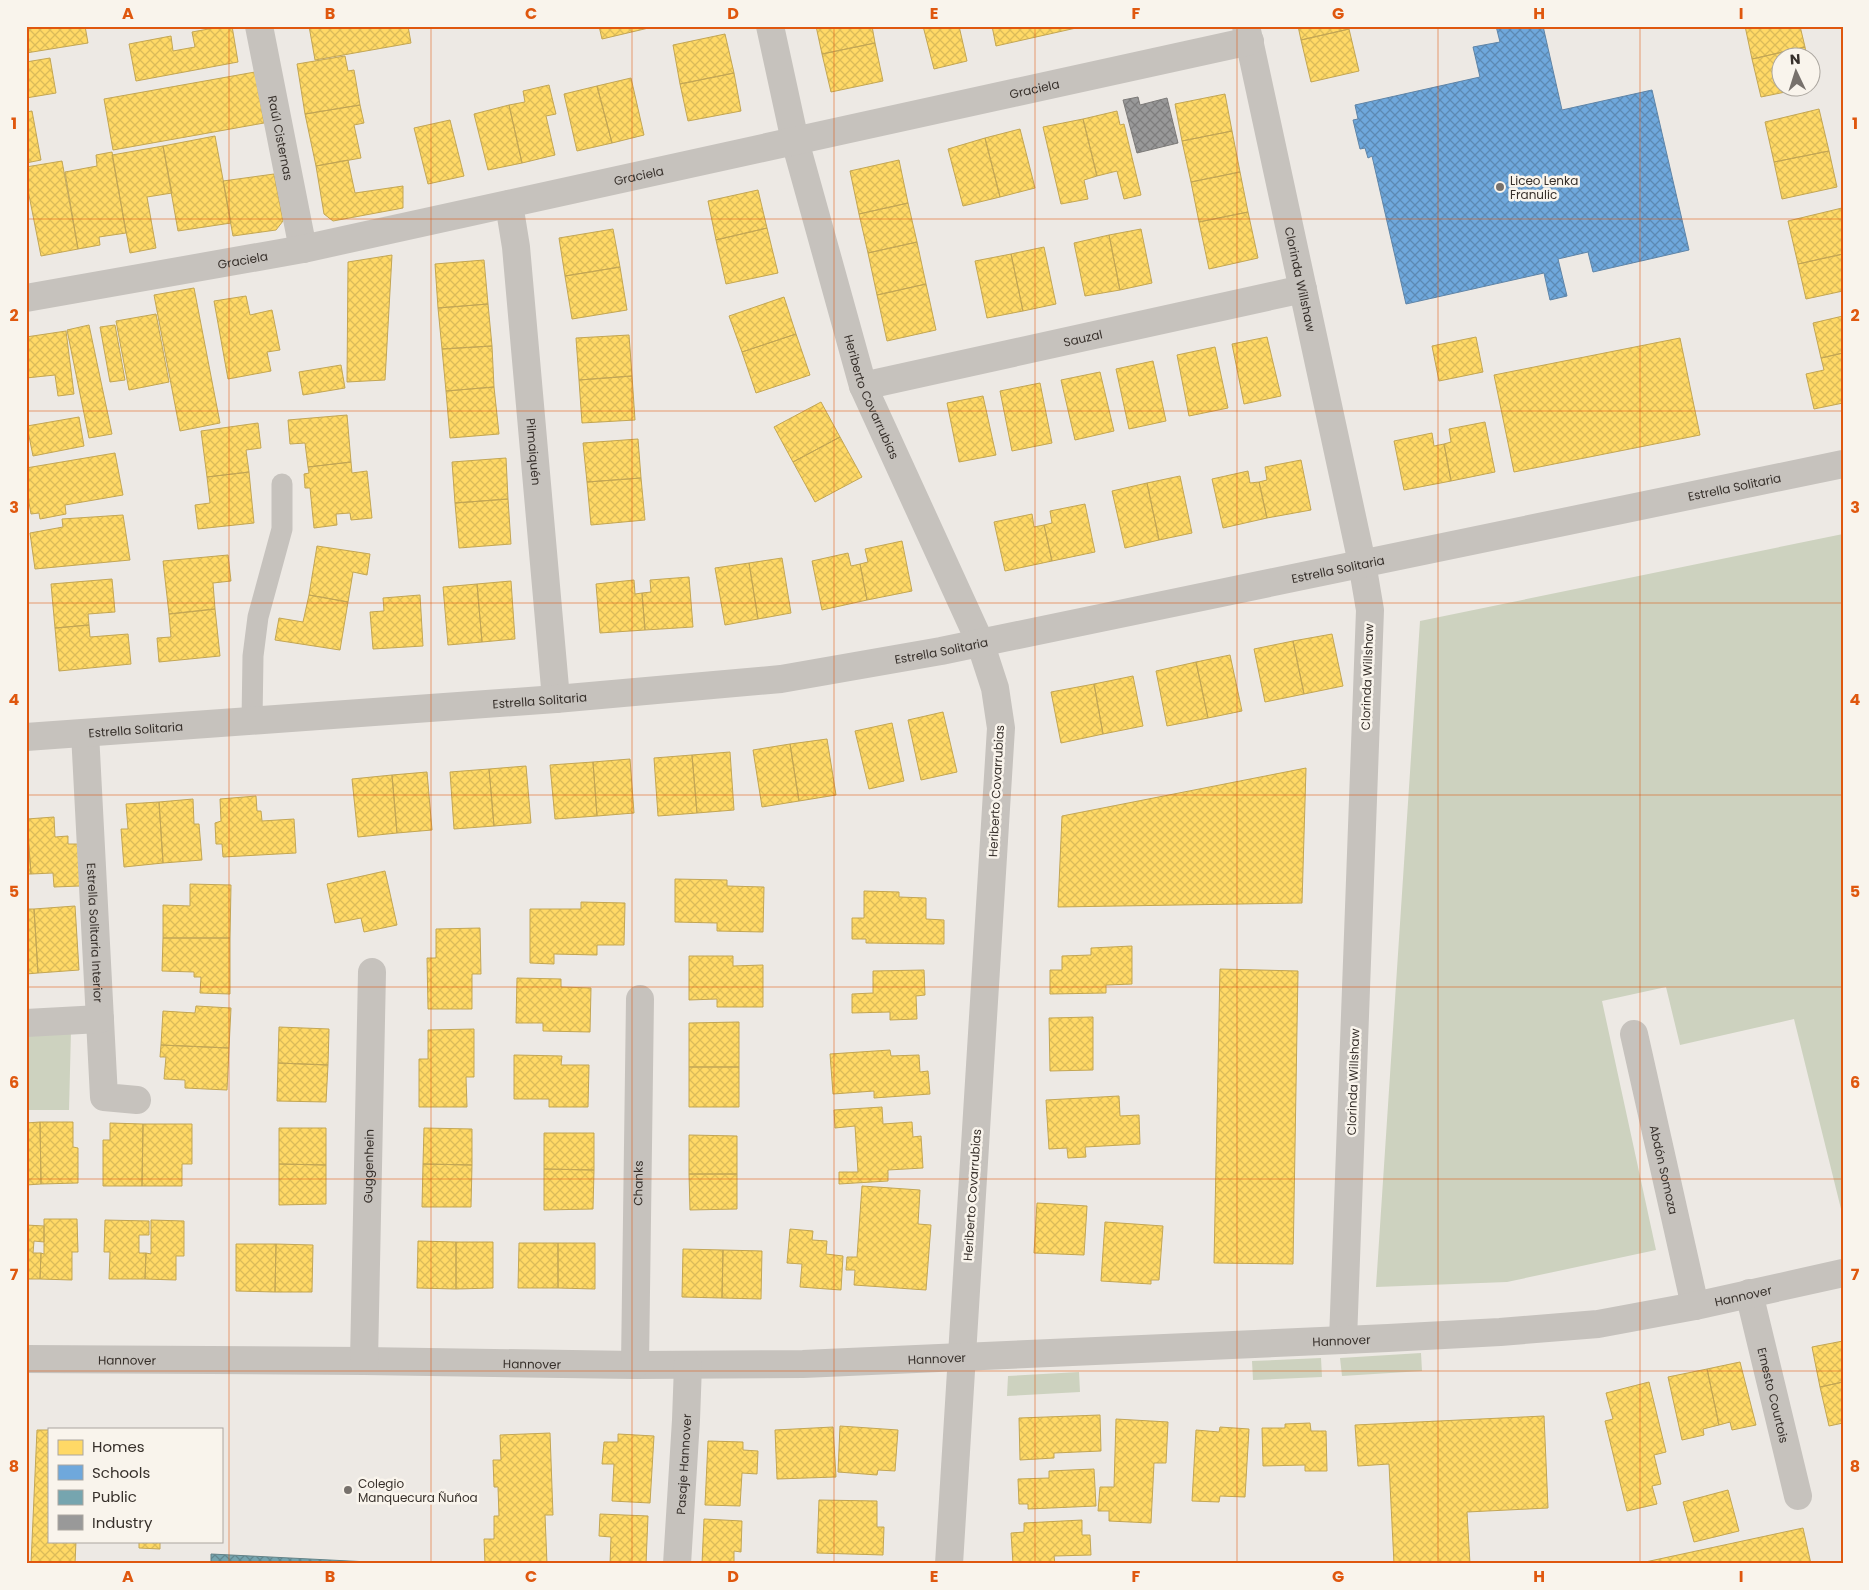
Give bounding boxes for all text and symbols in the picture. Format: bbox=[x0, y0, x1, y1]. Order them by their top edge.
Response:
text: A bbox=[122, 2, 134, 25]
text: B bbox=[325, 2, 335, 25]
text: C bbox=[525, 2, 537, 25]
text: D bbox=[727, 2, 739, 25]
text: E bbox=[930, 2, 938, 25]
text: F bbox=[1132, 2, 1141, 25]
text: G bbox=[1332, 2, 1344, 25]
text: H bbox=[1533, 2, 1545, 25]
text: I bbox=[1739, 2, 1743, 25]
north arrow bbox=[1772, 48, 1822, 98]
text: N bbox=[1789, 49, 1801, 69]
street label: Graciela bbox=[1008, 75, 1061, 102]
street label: Raúl Cisternas bbox=[264, 94, 298, 182]
text: 1 bbox=[11, 112, 17, 135]
text: 1 bbox=[1852, 112, 1858, 135]
street label: Graciela bbox=[612, 162, 665, 189]
place label: Liceo Lenka Franulic bbox=[1510, 172, 1578, 203]
marker: Liceo Lenka Franulic bbox=[1494, 181, 1506, 193]
street label: Clorinda Willshaw bbox=[1281, 225, 1320, 333]
street label: Graciela bbox=[216, 247, 269, 272]
text: 2 bbox=[9, 304, 19, 327]
text: 2 bbox=[1850, 304, 1860, 327]
street label: Sauzal bbox=[1062, 325, 1104, 350]
street label: Heriberto Covarrubias bbox=[841, 332, 904, 462]
street label: Pilmaiquén bbox=[523, 417, 546, 486]
street label: Estrella Solitaria bbox=[1686, 469, 1783, 504]
text: 3 bbox=[9, 496, 19, 519]
text: 3 bbox=[1850, 496, 1860, 519]
street label: Estrella Solitaria bbox=[1290, 551, 1386, 587]
street label: Clorinda Willshaw bbox=[1357, 623, 1377, 731]
street label: Estrella Solitaria bbox=[893, 633, 989, 667]
text: 4 bbox=[9, 688, 20, 711]
street label: Estrella Solitaria bbox=[492, 688, 588, 712]
text: 4 bbox=[1850, 688, 1861, 711]
street label: Estrella Solitaria bbox=[88, 717, 184, 741]
street label: Heriberto Covarrubias bbox=[984, 724, 1008, 858]
street label: Estrella Solitaria Interior bbox=[83, 862, 108, 1004]
text: 5 bbox=[9, 880, 19, 903]
text: 5 bbox=[1850, 880, 1860, 903]
street label: Clorinda Willshaw bbox=[1343, 1028, 1363, 1136]
text: 6 bbox=[9, 1071, 19, 1094]
text: 6 bbox=[1850, 1071, 1860, 1094]
street label: Abdón Somoza bbox=[1646, 1123, 1683, 1216]
street label: Heriberto Covarrubias bbox=[959, 1128, 985, 1262]
street label: Guggenhein bbox=[359, 1129, 377, 1203]
street label: Chanks bbox=[629, 1160, 646, 1206]
text: 7 bbox=[10, 1263, 19, 1286]
text: 7 bbox=[1851, 1263, 1860, 1286]
street label: Hannover bbox=[1713, 1281, 1774, 1310]
street label: Hannover bbox=[1312, 1330, 1371, 1350]
street label: Ernesto Courtois bbox=[1754, 1346, 1793, 1445]
street label: Hannover bbox=[907, 1348, 967, 1368]
street label: Hannover bbox=[98, 1351, 157, 1368]
street label: Hannover bbox=[503, 1355, 562, 1372]
street label: Pasaje Hannover bbox=[672, 1413, 695, 1515]
legend bbox=[48, 1428, 222, 1542]
text: Homes bbox=[92, 1436, 145, 1457]
text: 8 bbox=[9, 1455, 19, 1478]
text: 8 bbox=[1850, 1455, 1860, 1478]
text: Schools bbox=[92, 1462, 150, 1483]
place label: Colegio Manquecura Ñuñoa bbox=[358, 1475, 478, 1506]
marker: Colegio Manquecura Ñuñoa bbox=[342, 1484, 354, 1496]
text: Public bbox=[92, 1486, 137, 1507]
text: Industry bbox=[92, 1512, 153, 1533]
text: A bbox=[122, 1565, 134, 1588]
text: B bbox=[325, 1565, 335, 1588]
text: C bbox=[525, 1565, 537, 1588]
text: D bbox=[727, 1565, 739, 1588]
text: E bbox=[930, 1565, 938, 1588]
text: F bbox=[1132, 1565, 1141, 1588]
text: G bbox=[1332, 1565, 1344, 1588]
text: H bbox=[1533, 1565, 1545, 1588]
text: I bbox=[1739, 1565, 1743, 1588]

